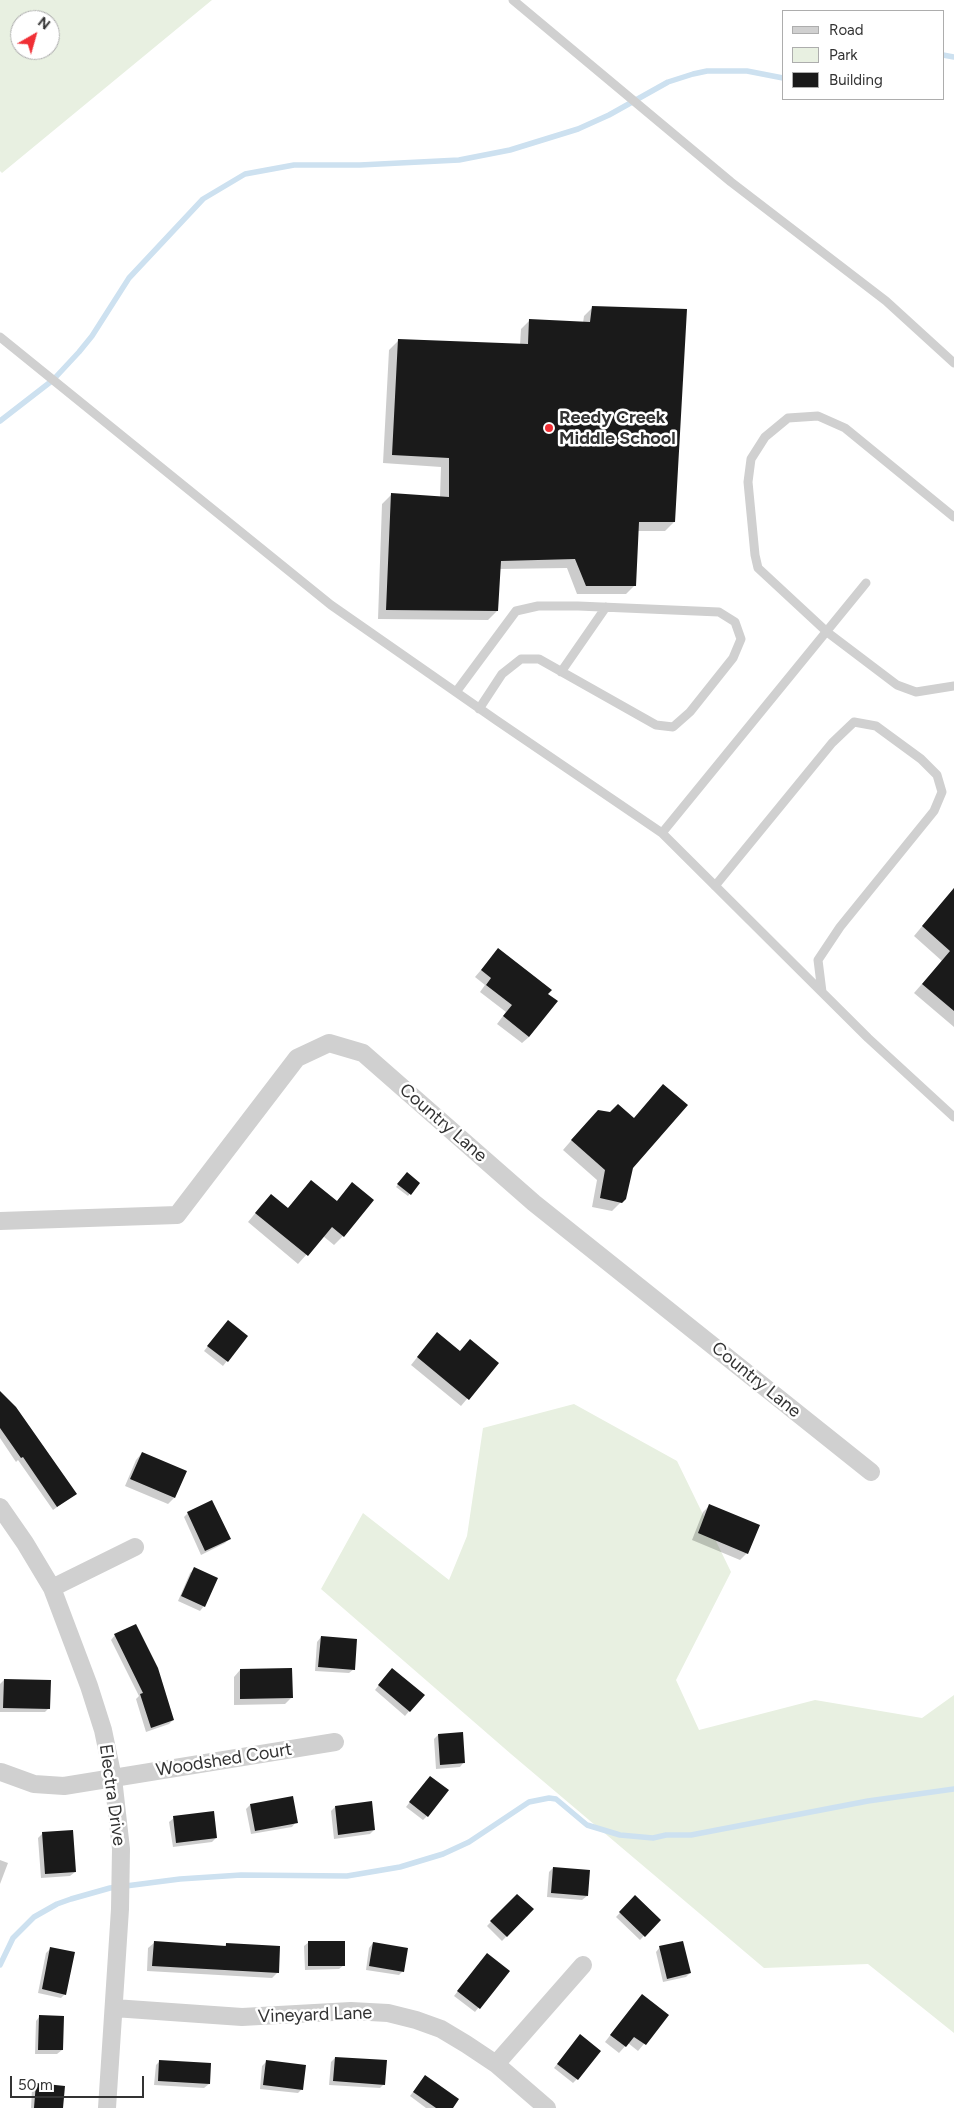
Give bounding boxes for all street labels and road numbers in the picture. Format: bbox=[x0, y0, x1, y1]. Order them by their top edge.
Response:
street label: Country Lane bbox=[395, 1079, 491, 1167]
street label: Country Lane bbox=[707, 1337, 805, 1423]
street label: Woodshed Court bbox=[154, 1739, 294, 1781]
street label: Electra Drive bbox=[94, 1743, 130, 1847]
street label: Vineyard Lane bbox=[258, 2002, 372, 2028]

